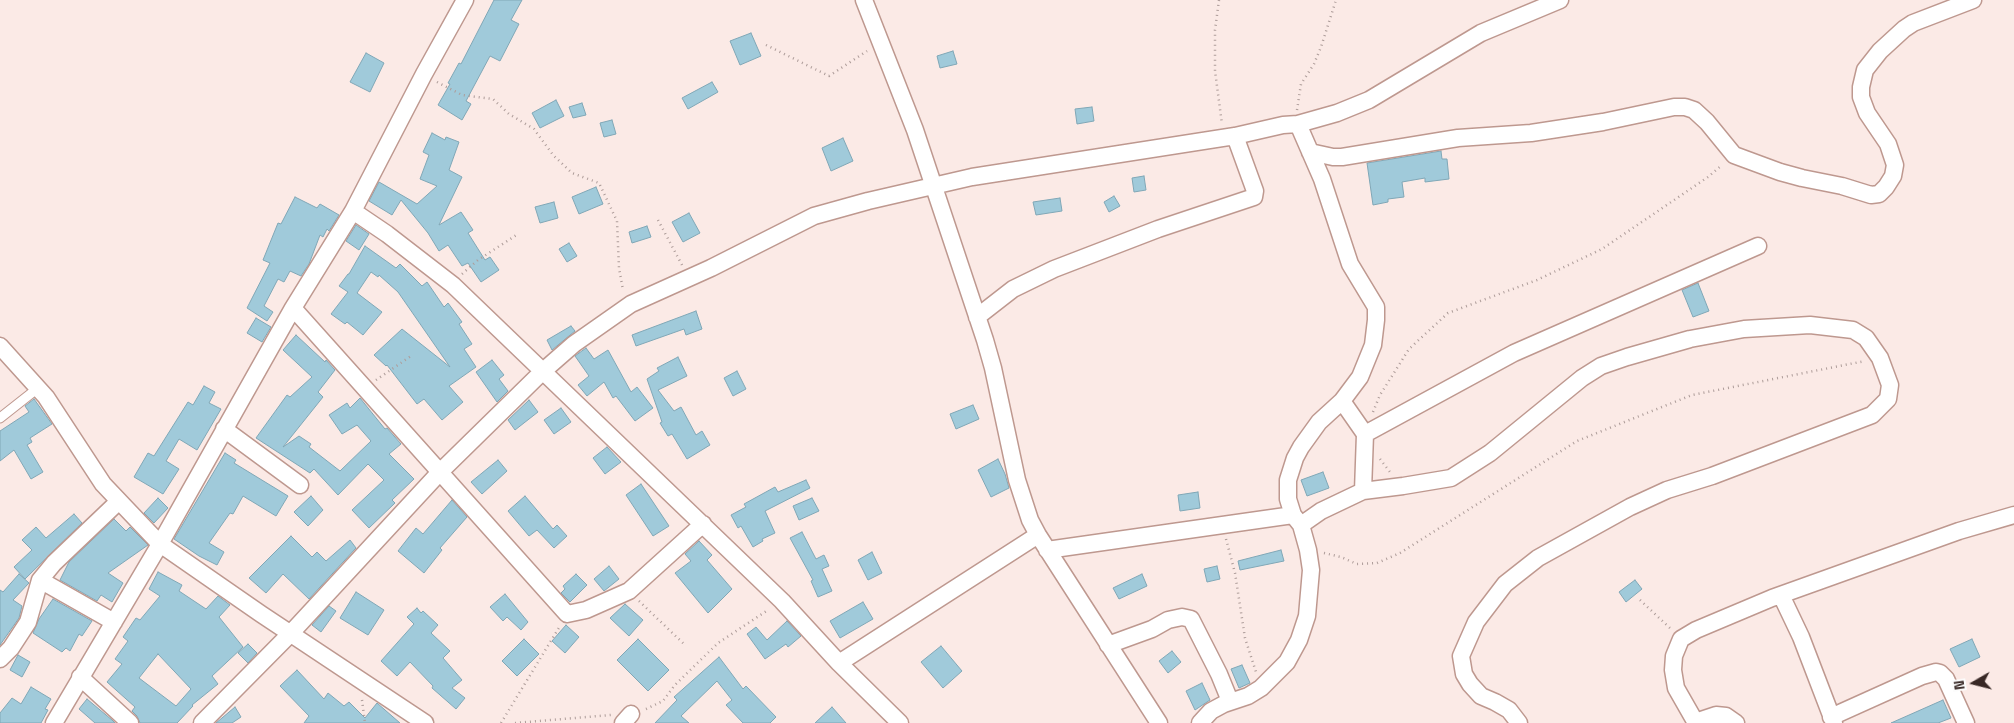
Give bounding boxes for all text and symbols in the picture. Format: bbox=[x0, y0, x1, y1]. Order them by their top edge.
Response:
north arrow bbox=[1949, 658, 1999, 708]
text: N bbox=[1950, 679, 1969, 691]

